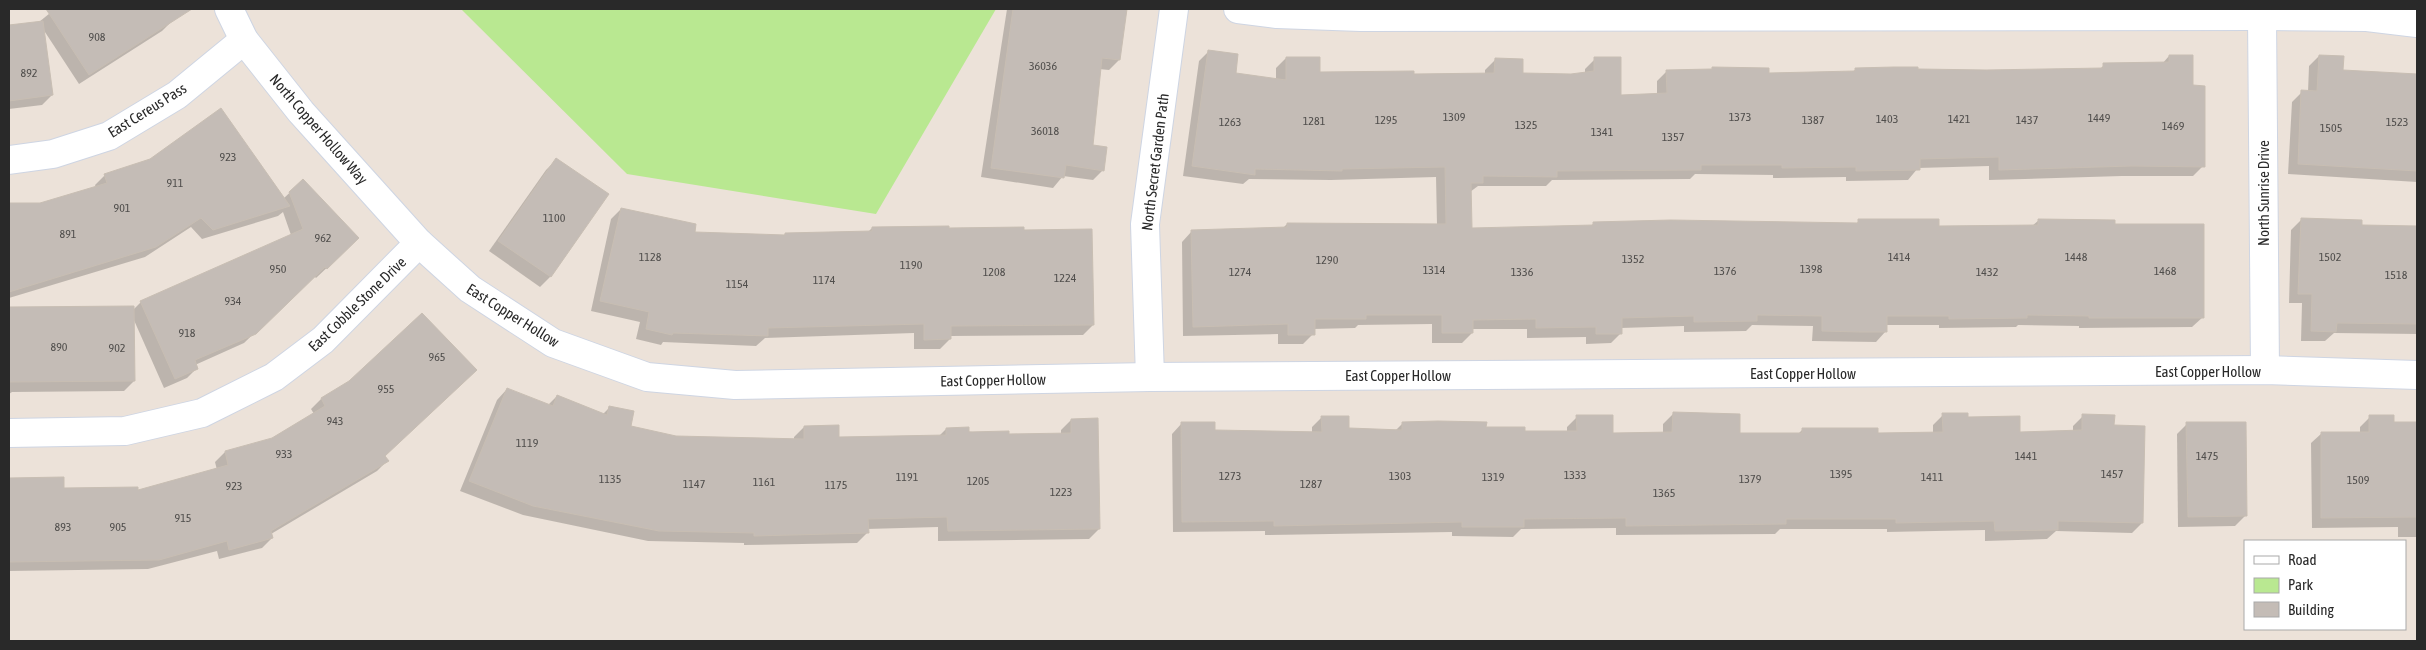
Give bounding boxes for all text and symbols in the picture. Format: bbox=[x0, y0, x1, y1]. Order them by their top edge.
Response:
house number: 908 bbox=[89, 30, 106, 44]
house number: 36036 bbox=[1029, 59, 1057, 73]
house number: 892 bbox=[21, 66, 37, 80]
street label: North Copper Hollow Way bbox=[267, 71, 371, 187]
street label: East Cereus Pass bbox=[105, 79, 189, 141]
street label: North Secret Garden Path bbox=[1138, 92, 1172, 232]
house number: 1309 bbox=[1443, 110, 1466, 124]
house number: 1373 bbox=[1729, 110, 1751, 124]
house number: 1449 bbox=[2088, 111, 2111, 125]
house number: 1403 bbox=[1876, 112, 1898, 126]
house number: 1421 bbox=[1948, 112, 1971, 126]
house number: 1295 bbox=[1375, 113, 1397, 127]
house number: 1387 bbox=[1802, 113, 1825, 127]
house number: 1437 bbox=[2016, 113, 2039, 127]
house number: 1281 bbox=[1303, 114, 1326, 128]
house number: 1263 bbox=[1219, 115, 1241, 129]
house number: 1523 bbox=[2386, 115, 2408, 129]
house number: 1325 bbox=[1515, 118, 1537, 132]
house number: 1469 bbox=[2162, 119, 2185, 133]
house number: 1505 bbox=[2320, 121, 2342, 135]
house number: 36018 bbox=[1031, 124, 1059, 138]
house number: 1341 bbox=[1591, 125, 1614, 139]
house number: 1357 bbox=[1662, 130, 1685, 144]
street label: North Sunrise Drive bbox=[2255, 140, 2272, 246]
house number: 923 bbox=[220, 150, 236, 164]
house number: 911 bbox=[167, 176, 184, 190]
house number: 901 bbox=[114, 201, 131, 215]
house number: 1100 bbox=[543, 211, 566, 225]
house number: 891 bbox=[60, 227, 77, 241]
house number: 962 bbox=[315, 231, 331, 245]
house number: 1128 bbox=[639, 250, 662, 264]
house number: 1414 bbox=[1888, 250, 1911, 264]
house number: 1448 bbox=[2065, 250, 2088, 264]
house number: 1502 bbox=[2319, 250, 2341, 264]
house number: 1352 bbox=[1622, 252, 1644, 266]
street label: East Cobble Stone Drive bbox=[305, 253, 409, 355]
house number: 1290 bbox=[1316, 253, 1339, 267]
house number: 1190 bbox=[900, 258, 923, 272]
house number: 950 bbox=[270, 262, 287, 276]
house number: 1398 bbox=[1800, 262, 1823, 276]
house number: 1314 bbox=[1423, 263, 1446, 277]
house number: 1376 bbox=[1714, 264, 1737, 278]
house number: 1468 bbox=[2154, 264, 2177, 278]
house number: 1208 bbox=[983, 265, 1006, 279]
house number: 1274 bbox=[1229, 265, 1252, 279]
house number: 1336 bbox=[1511, 265, 1534, 279]
house number: 1432 bbox=[1976, 265, 1998, 279]
house number: 1518 bbox=[2385, 268, 2408, 282]
house number: 1224 bbox=[1054, 271, 1077, 285]
house number: 1174 bbox=[813, 273, 836, 287]
house number: 1154 bbox=[726, 277, 749, 291]
street label: East Copper Hollow bbox=[464, 280, 562, 350]
house number: 934 bbox=[225, 294, 242, 308]
house number: 918 bbox=[179, 326, 196, 340]
house number: 890 bbox=[51, 340, 68, 354]
house number: 902 bbox=[109, 341, 125, 355]
house number: 965 bbox=[429, 350, 445, 364]
street label: East Copper Hollow bbox=[2155, 363, 2261, 380]
street label: East Copper Hollow bbox=[1750, 365, 1856, 382]
street label: East Copper Hollow bbox=[1345, 367, 1451, 384]
street label: East Copper Hollow bbox=[940, 371, 1046, 389]
house number: 955 bbox=[378, 382, 394, 396]
house number: 943 bbox=[327, 414, 343, 428]
house number: 1119 bbox=[516, 436, 539, 450]
house number: 933 bbox=[276, 447, 292, 461]
house number: 1441 bbox=[2015, 449, 2038, 463]
house number: 1475 bbox=[2196, 449, 2218, 463]
house number: 1395 bbox=[1830, 467, 1852, 481]
house number: 1457 bbox=[2101, 467, 2124, 481]
house number: 1333 bbox=[1564, 468, 1586, 482]
house number: 1273 bbox=[1219, 469, 1241, 483]
house number: 1303 bbox=[1389, 469, 1411, 483]
house number: 1191 bbox=[896, 470, 919, 484]
house number: 1319 bbox=[1482, 470, 1505, 484]
house number: 1411 bbox=[1921, 470, 1944, 484]
house number: 1135 bbox=[599, 472, 621, 486]
house number: 1379 bbox=[1739, 472, 1762, 486]
house number: 1509 bbox=[2347, 473, 2370, 487]
house number: 1205 bbox=[967, 474, 989, 488]
house number: 1161 bbox=[753, 475, 776, 489]
house number: 1147 bbox=[683, 477, 706, 491]
house number: 1287 bbox=[1300, 477, 1323, 491]
house number: 1175 bbox=[825, 478, 847, 492]
house number: 923 bbox=[226, 479, 242, 493]
house number: 1223 bbox=[1050, 485, 1072, 499]
house number: 1365 bbox=[1653, 486, 1675, 500]
house number: 915 bbox=[175, 511, 191, 525]
house number: 893 bbox=[55, 520, 71, 534]
house number: 905 bbox=[110, 520, 126, 534]
legend bbox=[2244, 540, 2406, 630]
text: Road bbox=[2288, 551, 2317, 568]
text: Park bbox=[2288, 576, 2313, 593]
text: Building bbox=[2288, 601, 2334, 618]

